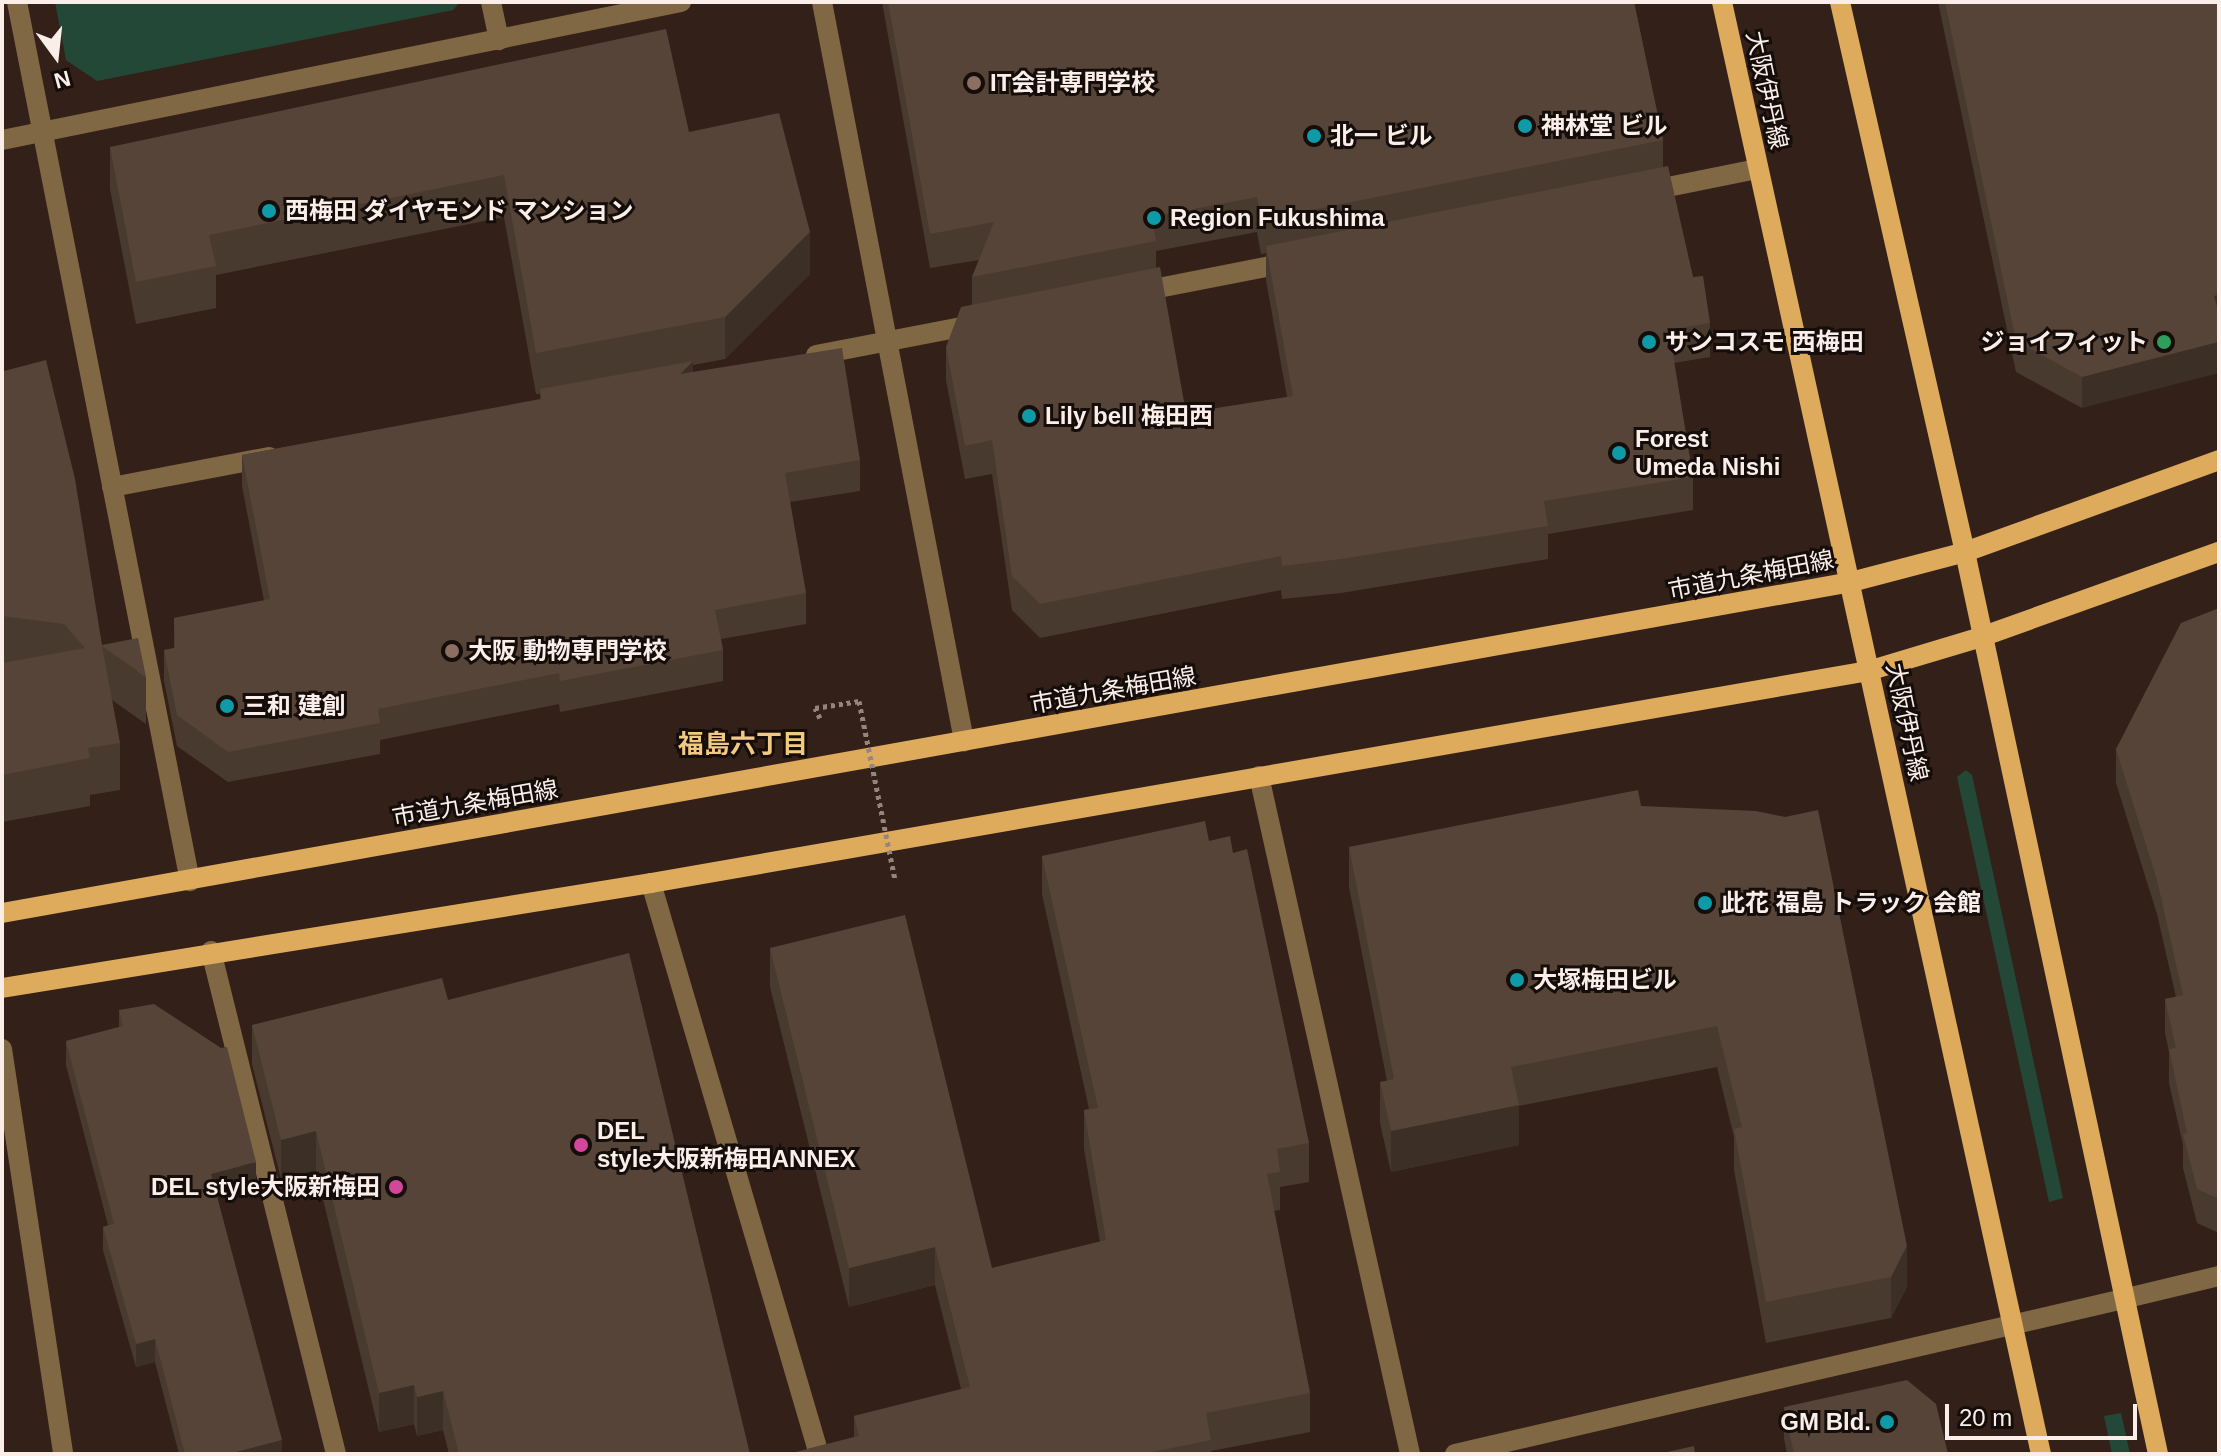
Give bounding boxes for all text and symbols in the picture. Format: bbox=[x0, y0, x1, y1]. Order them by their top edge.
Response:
north arrow bbox=[16, 16, 96, 96]
street label: 大阪伊丹線 bbox=[1740, 28, 1794, 152]
text: N bbox=[51, 66, 73, 94]
place label: IT会計専門学校 bbox=[990, 69, 1155, 97]
marker: IT会計専門学校 bbox=[965, 74, 983, 92]
place label: 神林堂 ビル bbox=[1541, 112, 1668, 140]
marker: 神林堂 ビル bbox=[1516, 117, 1534, 135]
place label: 北一 ビル bbox=[1330, 122, 1433, 150]
marker: 北一 ビル bbox=[1305, 127, 1323, 145]
place label: 西梅田 ダイヤモンド マンション bbox=[285, 197, 634, 225]
marker: 西梅田 ダイヤモンド マンション bbox=[260, 202, 278, 220]
place label: Region Fukushima bbox=[1170, 204, 1385, 232]
marker: Region Fukushima bbox=[1145, 209, 1163, 227]
place label: サンコスモ 西梅田 bbox=[1665, 328, 1864, 356]
place label: ジョイフィット bbox=[1980, 328, 2148, 356]
marker: サンコスモ 西梅田 bbox=[1640, 333, 1658, 351]
marker: ジョイフィット bbox=[2155, 333, 2173, 351]
place label: Lily bell 梅田西 bbox=[1045, 402, 1213, 430]
marker: Lily bell 梅田西 bbox=[1020, 407, 1038, 425]
place label: Forest Umeda Nishi bbox=[1635, 425, 1780, 481]
marker: Forest Umeda Nishi bbox=[1610, 444, 1628, 462]
street label: 市道九条梅田線 bbox=[1666, 545, 1836, 605]
place label: 大阪 動物専門学校 bbox=[468, 637, 667, 665]
marker: 大阪 動物専門学校 bbox=[443, 642, 461, 660]
street label: 大阪伊丹線 bbox=[1880, 660, 1934, 784]
street label: 市道九条梅田線 bbox=[1028, 661, 1198, 719]
place label: 三和 建創 bbox=[243, 692, 346, 720]
marker: 三和 建創 bbox=[218, 697, 236, 715]
district label: 福島六丁目 bbox=[678, 729, 808, 761]
street label: 市道九条梅田線 bbox=[390, 774, 560, 832]
place label: 此花 福島 トラック 会館 bbox=[1721, 889, 1981, 917]
marker: 此花 福島 トラック 会館 bbox=[1696, 894, 1714, 912]
place label: 大塚梅田ビル bbox=[1533, 966, 1677, 994]
marker: 大塚梅田ビル bbox=[1508, 971, 1526, 989]
place label: DEL style大阪新梅田ANNEX bbox=[597, 1117, 856, 1173]
marker: DEL style大阪新梅田ANNEX bbox=[572, 1136, 590, 1154]
place label: DEL style大阪新梅田 bbox=[151, 1173, 380, 1201]
marker: DEL style大阪新梅田 bbox=[387, 1178, 405, 1196]
scale bar bbox=[1949, 1388, 2141, 1438]
text: 20 m bbox=[1959, 1404, 2012, 1431]
place label: GM Bld. bbox=[1780, 1408, 1871, 1436]
marker: GM Bld. bbox=[1878, 1413, 1896, 1431]

